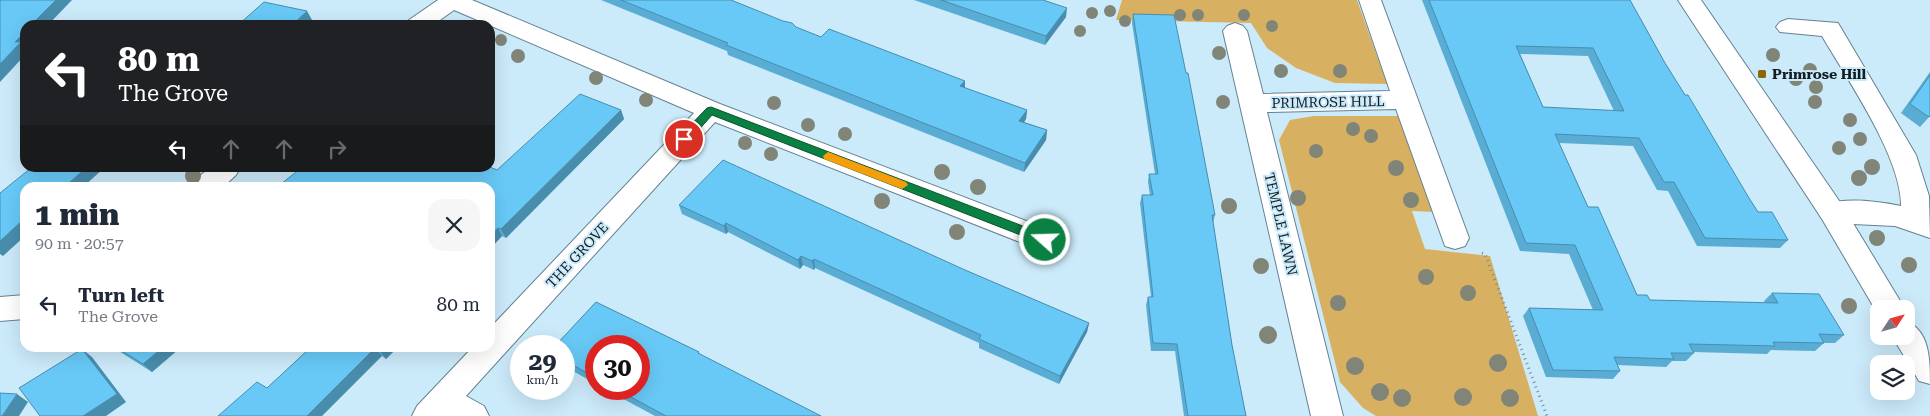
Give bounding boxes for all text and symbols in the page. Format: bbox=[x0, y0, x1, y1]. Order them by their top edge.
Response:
text: 80 m bbox=[118, 39, 200, 80]
icon: left bbox=[35, 40, 100, 105]
place label: Primrose Hill bbox=[1772, 66, 1866, 82]
marker: Primrose Hill bbox=[1756, 68, 1768, 80]
text: The Grove bbox=[118, 81, 228, 106]
street label: PRIMROSE HILL bbox=[1271, 93, 1385, 111]
pin bbox=[663, 118, 705, 160]
icon: arrive bbox=[670, 125, 698, 153]
icon: left bbox=[164, 135, 192, 163]
icon: ahead bbox=[217, 135, 245, 163]
icon: ahead bbox=[270, 135, 298, 163]
icon: right bbox=[323, 135, 351, 163]
street label: TEMPLE LAWN bbox=[1261, 171, 1301, 277]
text: 1 min bbox=[35, 197, 119, 232]
button: close bbox=[428, 199, 480, 251]
position arrow bbox=[1018, 213, 1070, 265]
street label: THE GROVE bbox=[543, 219, 611, 291]
text: 90 m · 20:57 bbox=[35, 234, 124, 253]
text: Turn left bbox=[78, 284, 164, 307]
icon: left bbox=[35, 291, 63, 319]
text: 80 m bbox=[437, 293, 480, 316]
north arrow bbox=[1870, 300, 1915, 345]
map controls bbox=[1870, 300, 1915, 400]
text: The Grove bbox=[78, 307, 158, 326]
speed limit sign: 30 bbox=[585, 335, 650, 400]
text: 29 bbox=[528, 347, 557, 376]
button: layers bbox=[1870, 355, 1915, 400]
text: km/h bbox=[526, 373, 559, 387]

